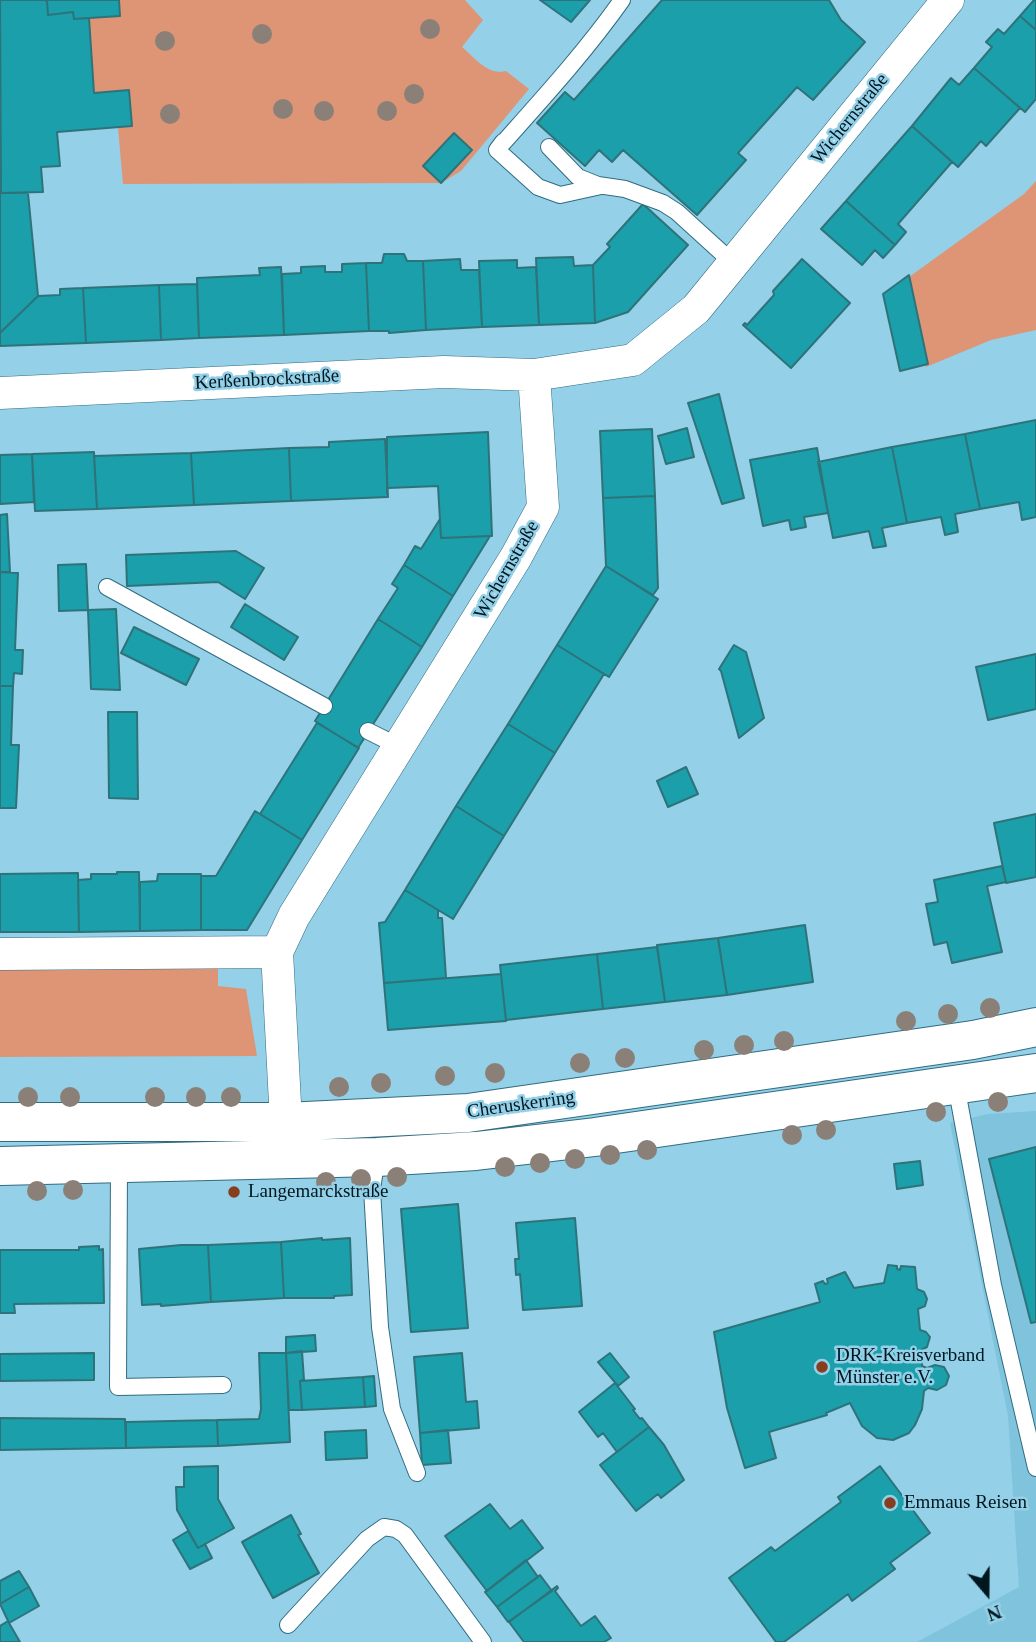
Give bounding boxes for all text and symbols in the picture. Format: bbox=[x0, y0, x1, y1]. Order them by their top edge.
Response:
street label: Wichernstraße bbox=[807, 69, 893, 169]
street label: Kerßenbrockstraße bbox=[194, 365, 340, 395]
street label: Wichernstraße bbox=[470, 517, 544, 623]
street label: Cheruskerring bbox=[466, 1086, 576, 1124]
place label: Langemarckstraße bbox=[248, 1181, 388, 1203]
marker: Langemarckstraße bbox=[226, 1184, 242, 1200]
place label: DRK-Kreisverband Münster e.V. bbox=[836, 1345, 985, 1389]
marker: DRK-Kreisverband Münster e.V. bbox=[814, 1359, 830, 1375]
place label: Emmaus Reisen bbox=[904, 1492, 1027, 1514]
marker: Emmaus Reisen bbox=[882, 1495, 898, 1511]
north arrow bbox=[952, 1558, 1022, 1628]
text: N bbox=[984, 1601, 1004, 1625]

